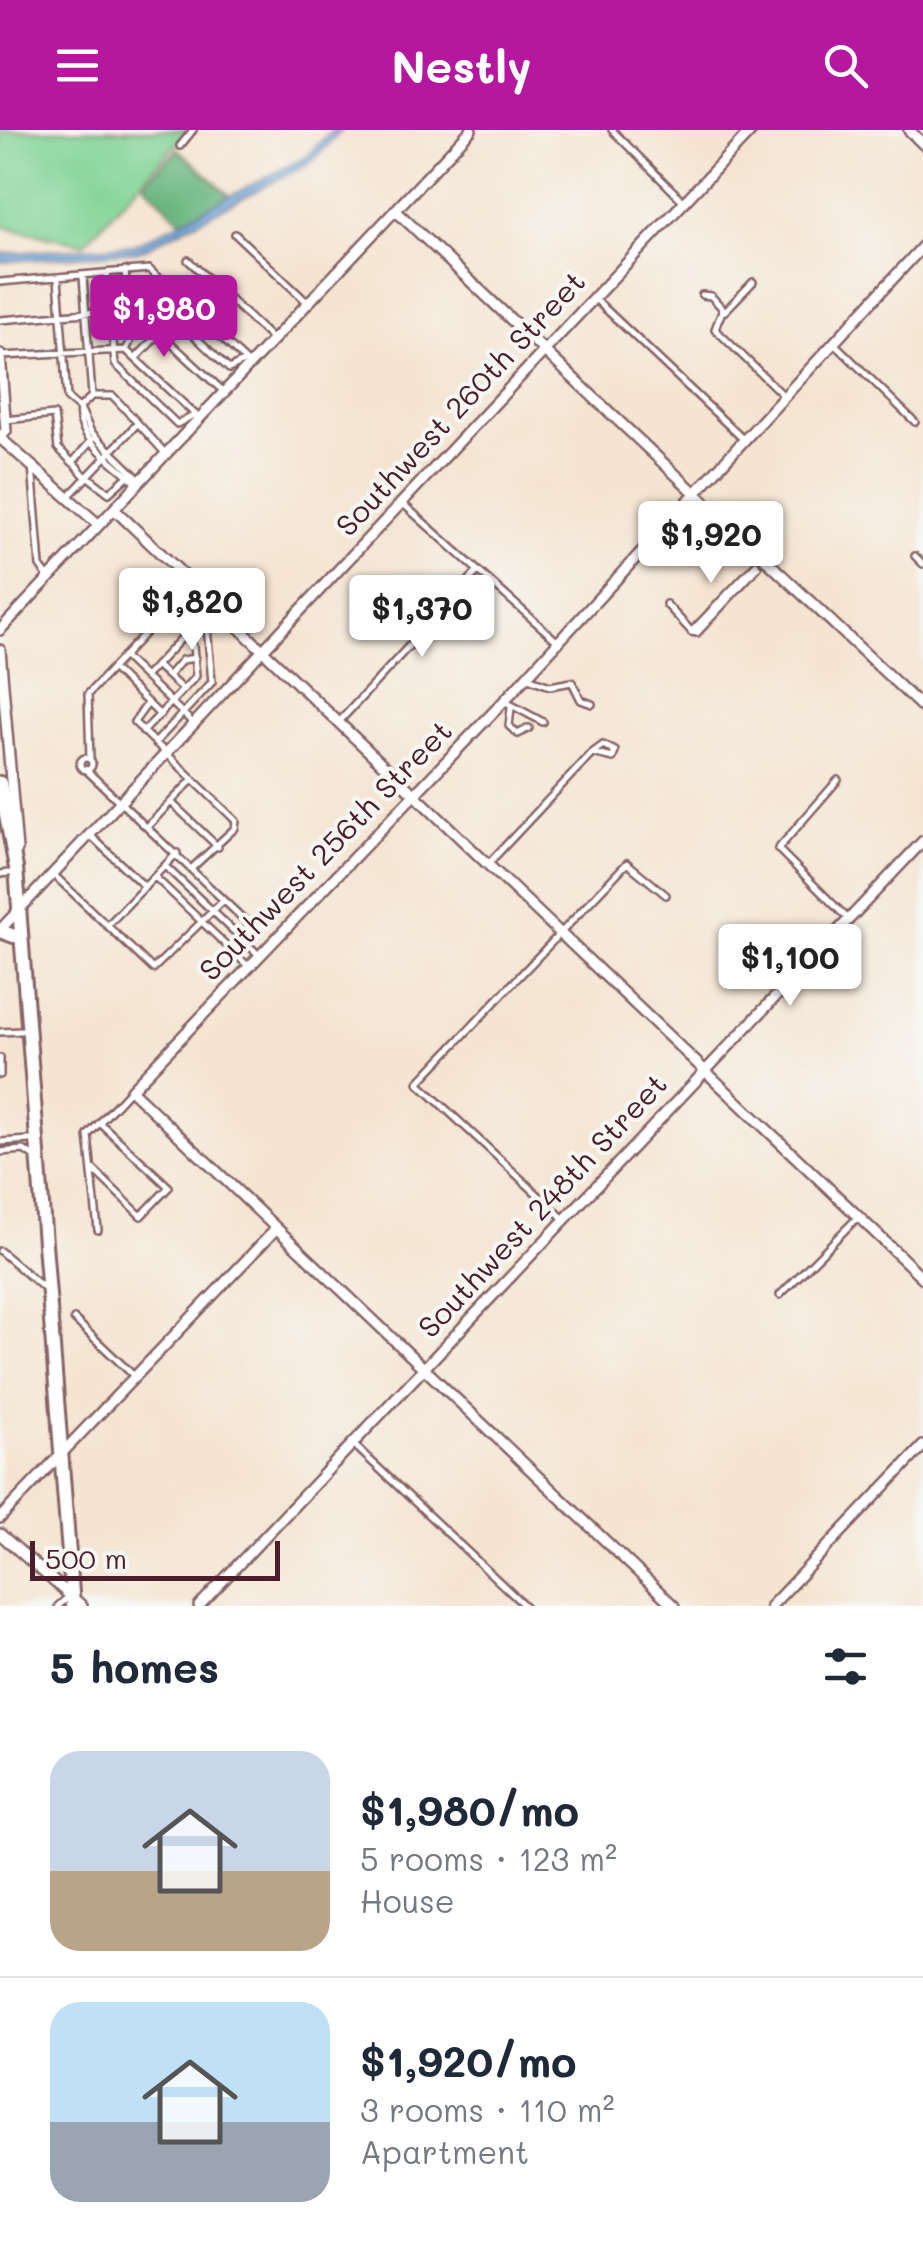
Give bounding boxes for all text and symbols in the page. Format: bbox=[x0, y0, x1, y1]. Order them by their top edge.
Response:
text: Nestly bbox=[391, 36, 532, 94]
icon: menu bbox=[50, 38, 105, 93]
icon: search bbox=[818, 38, 873, 93]
street label: Southwest 260th Street bbox=[326, 261, 593, 544]
pin: $1,980 bbox=[83, 275, 245, 360]
text: $1,980 bbox=[112, 286, 216, 328]
pin: $1,920 bbox=[630, 501, 792, 586]
text: $1,920 bbox=[660, 512, 762, 554]
pin: $1,820 bbox=[111, 568, 273, 653]
pin: $1,370 bbox=[341, 575, 503, 660]
text: $1,820 bbox=[141, 579, 243, 621]
text: $1,370 bbox=[371, 586, 473, 628]
street label: Southwest 256th Street bbox=[189, 711, 460, 989]
pin: $1,100 bbox=[709, 924, 871, 1009]
text: $1,100 bbox=[740, 935, 840, 977]
street label: Southwest 248th Street bbox=[408, 1064, 675, 1346]
scale bar bbox=[30, 1536, 280, 1580]
text: 500 m bbox=[45, 1540, 127, 1576]
text: 5 homes bbox=[50, 1639, 219, 1694]
icon: filters bbox=[818, 1639, 873, 1694]
text: $1,980/mo bbox=[360, 1782, 579, 1837]
icon: home bbox=[130, 1791, 250, 1911]
text: 5 rooms · 123 m² bbox=[360, 1837, 617, 1879]
text: House bbox=[360, 1879, 455, 1921]
text: $1,920/mo bbox=[360, 2033, 577, 2088]
icon: home bbox=[130, 2042, 250, 2162]
text: 3 rooms · 110 m² bbox=[360, 2088, 615, 2130]
text: Apartment bbox=[360, 2130, 529, 2172]

